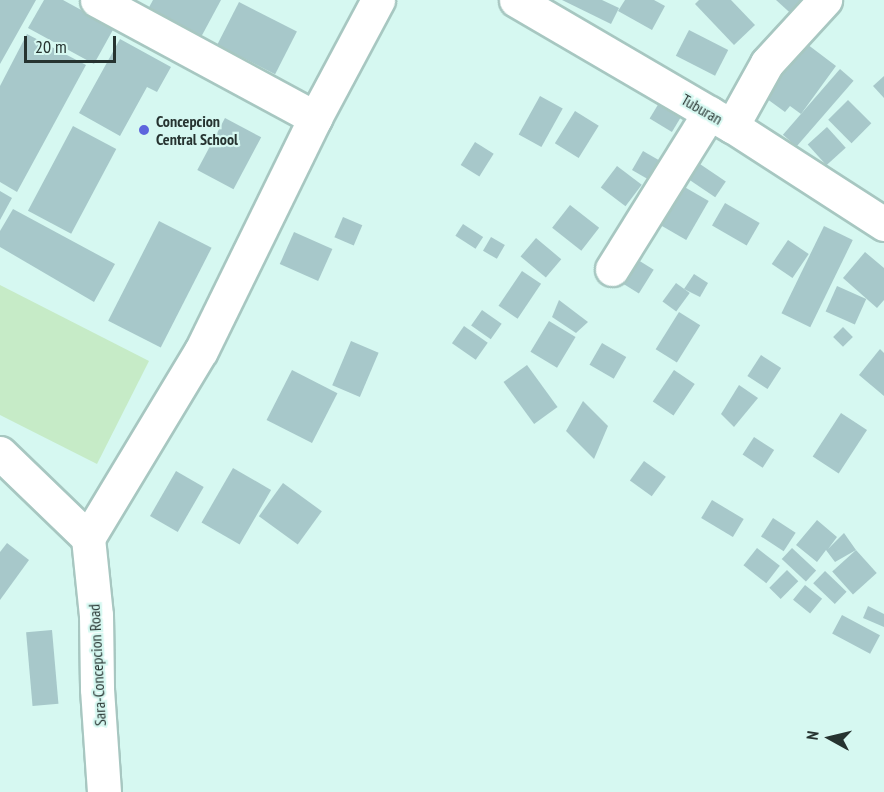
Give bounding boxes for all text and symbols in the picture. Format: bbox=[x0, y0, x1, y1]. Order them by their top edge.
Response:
scale bar bbox=[27, 24, 118, 62]
text: 20 m bbox=[35, 35, 67, 58]
street label: Tuburan bbox=[678, 90, 726, 128]
place label: Concepcion Central School bbox=[156, 111, 238, 149]
marker: Concepcion Central School bbox=[137, 123, 151, 137]
street label: Sara-Concepcion Road bbox=[84, 603, 110, 727]
north arrow bbox=[800, 708, 860, 768]
text: N bbox=[802, 730, 823, 741]

